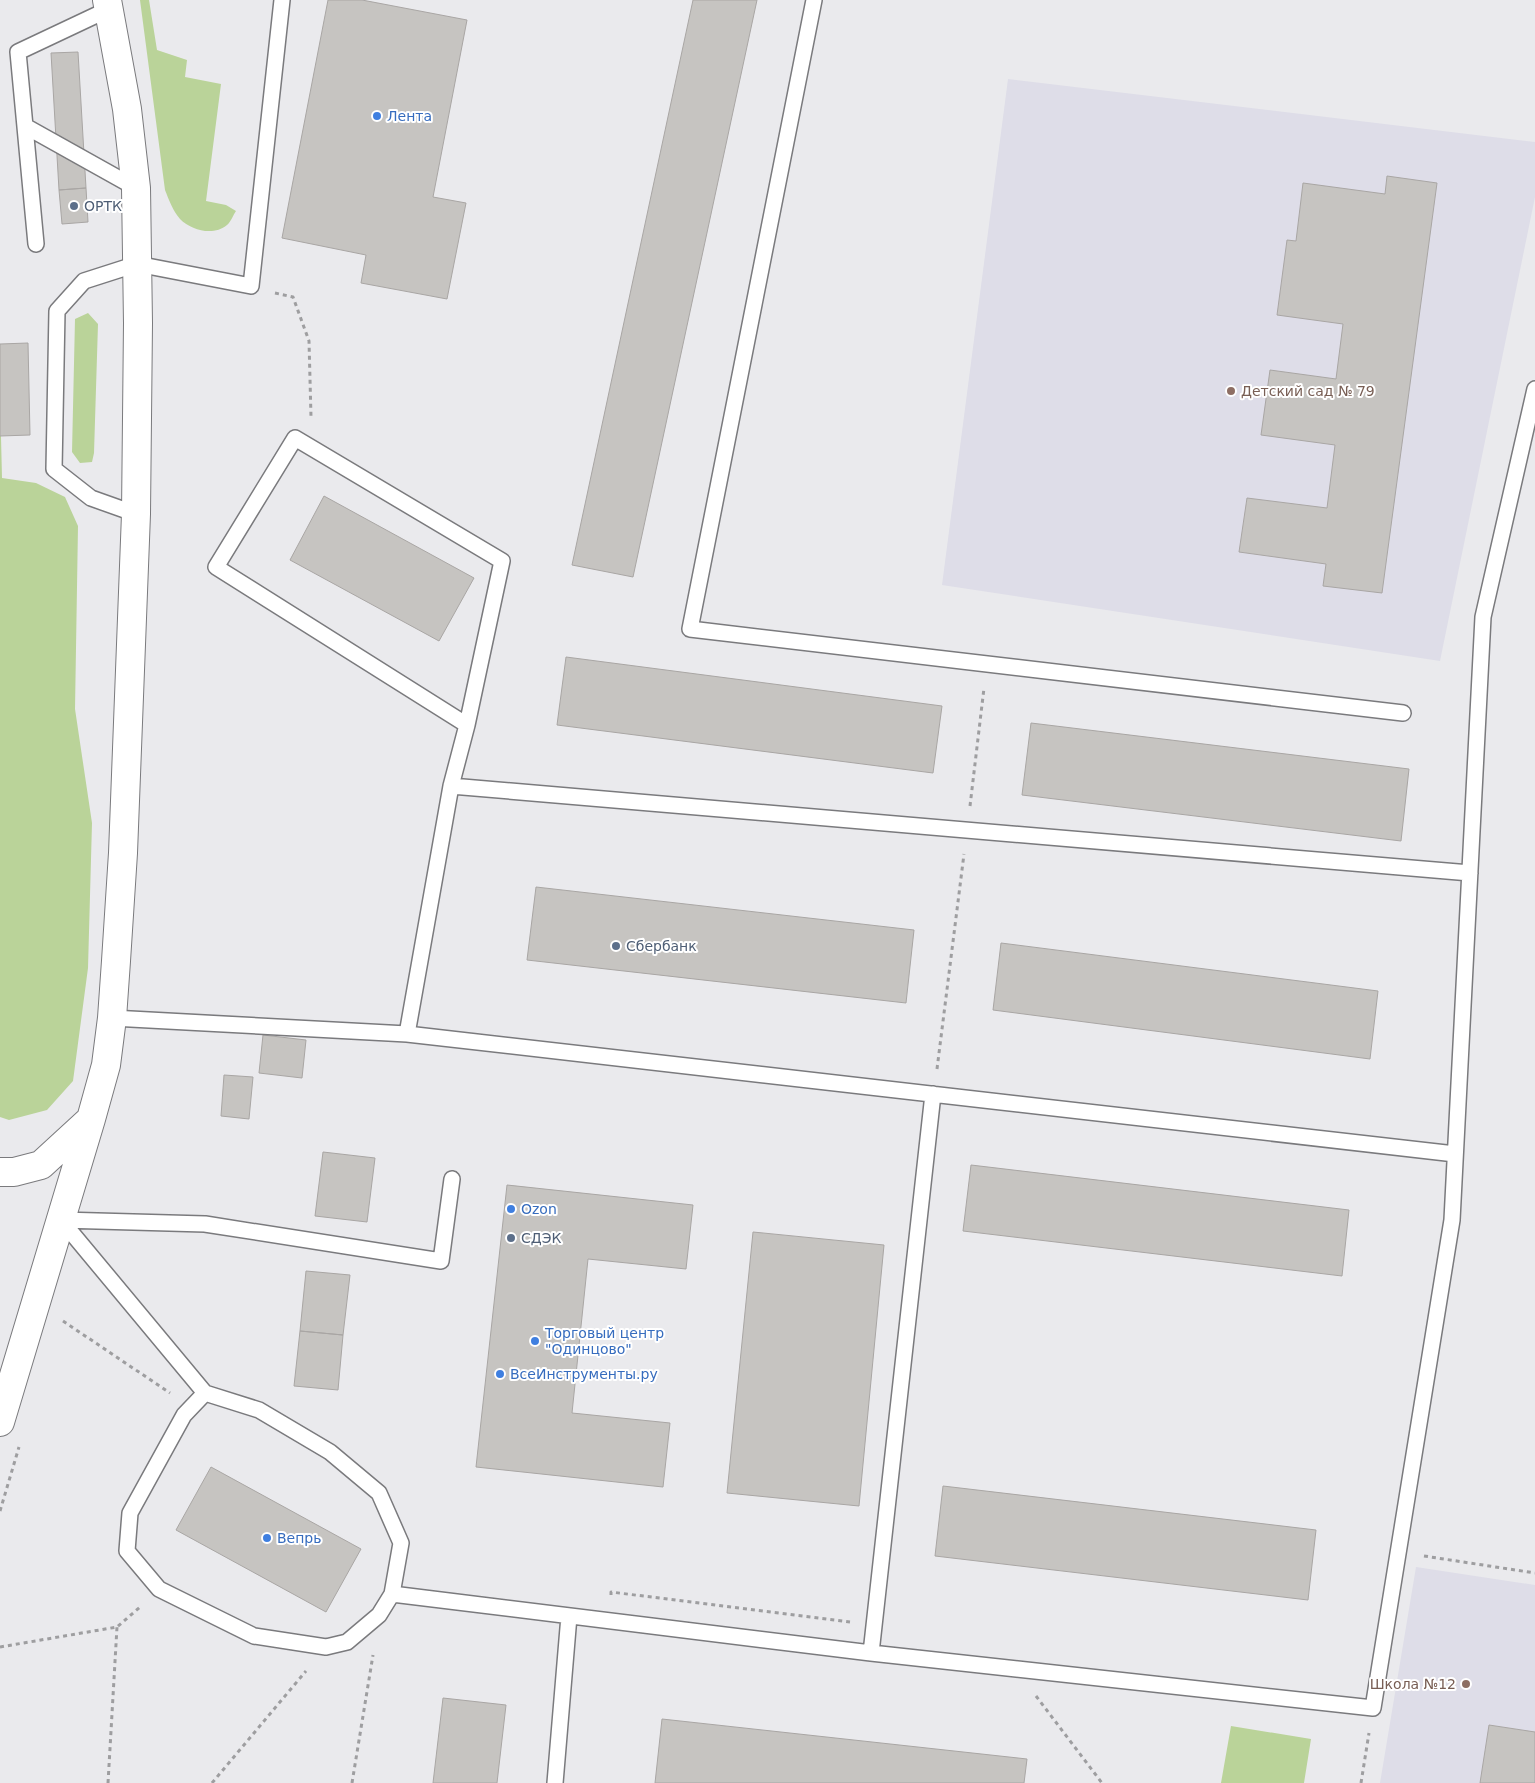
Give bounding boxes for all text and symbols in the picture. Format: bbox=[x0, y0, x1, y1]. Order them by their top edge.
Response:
place label: Лента bbox=[387, 108, 432, 124]
marker: Лента bbox=[371, 110, 383, 122]
place label: ОРТК bbox=[84, 198, 122, 214]
marker: ОРТК bbox=[68, 200, 80, 212]
place label: Детский сад № 79 bbox=[1241, 383, 1375, 399]
marker: Детский сад № 79 bbox=[1225, 385, 1237, 397]
place label: Сбербанк bbox=[626, 938, 697, 954]
marker: Сбербанк bbox=[610, 940, 622, 952]
place label: Ozon bbox=[521, 1201, 557, 1217]
marker: Ozon bbox=[505, 1203, 517, 1215]
place label: СДЭК bbox=[521, 1230, 561, 1246]
marker: СДЭК bbox=[505, 1232, 517, 1244]
place label: Торговый центр "Одинцово" bbox=[544, 1325, 664, 1357]
marker: Торговый центр "Одинцово" bbox=[529, 1335, 541, 1347]
place label: ВсеИнструменты.ру bbox=[510, 1366, 658, 1382]
marker: ВсеИнструменты.ру bbox=[494, 1368, 506, 1380]
place label: Вепрь bbox=[277, 1530, 322, 1546]
marker: Вепрь bbox=[261, 1532, 273, 1544]
place label: Школа №12 bbox=[1370, 1676, 1456, 1692]
marker: Школа №12 bbox=[1460, 1678, 1472, 1690]

